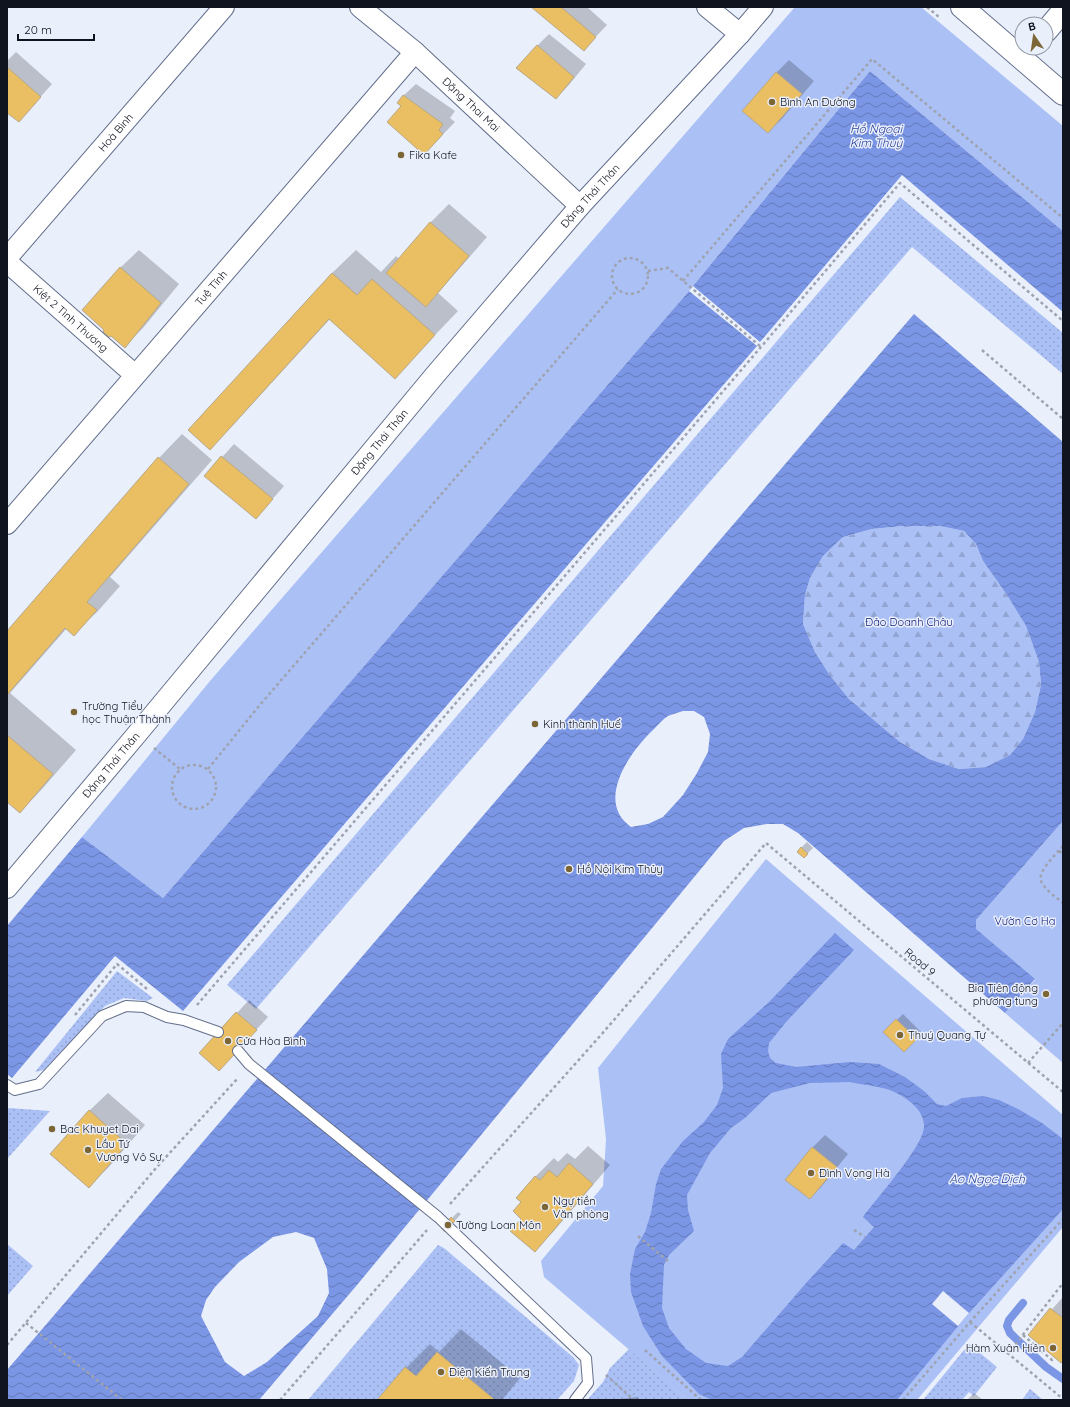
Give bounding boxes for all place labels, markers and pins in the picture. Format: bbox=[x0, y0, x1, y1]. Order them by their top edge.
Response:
place label: Bình An Đường bbox=[780, 95, 856, 109]
marker: Bình An Đường bbox=[767, 97, 777, 107]
place label: Fika Kafe bbox=[409, 148, 457, 162]
marker: Fika Kafe bbox=[396, 150, 406, 160]
place label: Trường Tiểu học Thuận Thành bbox=[82, 699, 171, 726]
marker: Trường Tiểu học Thuận Thành bbox=[69, 707, 79, 717]
place label: Kinh thành Huế bbox=[543, 717, 621, 731]
marker: Kinh thành Huế bbox=[530, 719, 540, 729]
place label: Hồ Nội Kim Thủy bbox=[577, 862, 663, 876]
marker: Hồ Nội Kim Thủy bbox=[564, 864, 574, 874]
place label: Bia Tiên động phương tung bbox=[968, 981, 1038, 1008]
marker: Bia Tiên động phương tung bbox=[1041, 989, 1051, 999]
place label: Thuý Quang Tự bbox=[908, 1028, 986, 1042]
marker: Thuý Quang Tự bbox=[895, 1030, 905, 1040]
place label: Cửa Hòa Bình bbox=[236, 1034, 305, 1048]
marker: Cửa Hòa Bình bbox=[223, 1036, 233, 1046]
place label: Bac Khuyet Dai bbox=[60, 1122, 139, 1136]
marker: Bac Khuyet Dai bbox=[47, 1124, 57, 1134]
place label: Lầu Tứ Vương Vô Sự bbox=[96, 1137, 162, 1164]
marker: Lầu Tứ Vương Vô Sự bbox=[83, 1145, 93, 1155]
place label: Đình Vọng Hà bbox=[819, 1166, 890, 1180]
marker: Đình Vọng Hà bbox=[806, 1168, 816, 1178]
place label: Ngự tiền Văn phòng bbox=[553, 1194, 609, 1221]
marker: Ngự tiền Văn phòng bbox=[540, 1202, 550, 1212]
place label: Tường Loan Môn bbox=[456, 1218, 541, 1232]
marker: Tường Loan Môn bbox=[443, 1220, 453, 1230]
place label: Hàm Xuân Hiên bbox=[966, 1341, 1045, 1355]
marker: Hàm Xuân Hiên bbox=[1048, 1343, 1058, 1353]
place label: Điện Kiến Trung bbox=[449, 1365, 530, 1379]
marker: Điện Kiến Trung bbox=[436, 1367, 446, 1377]

